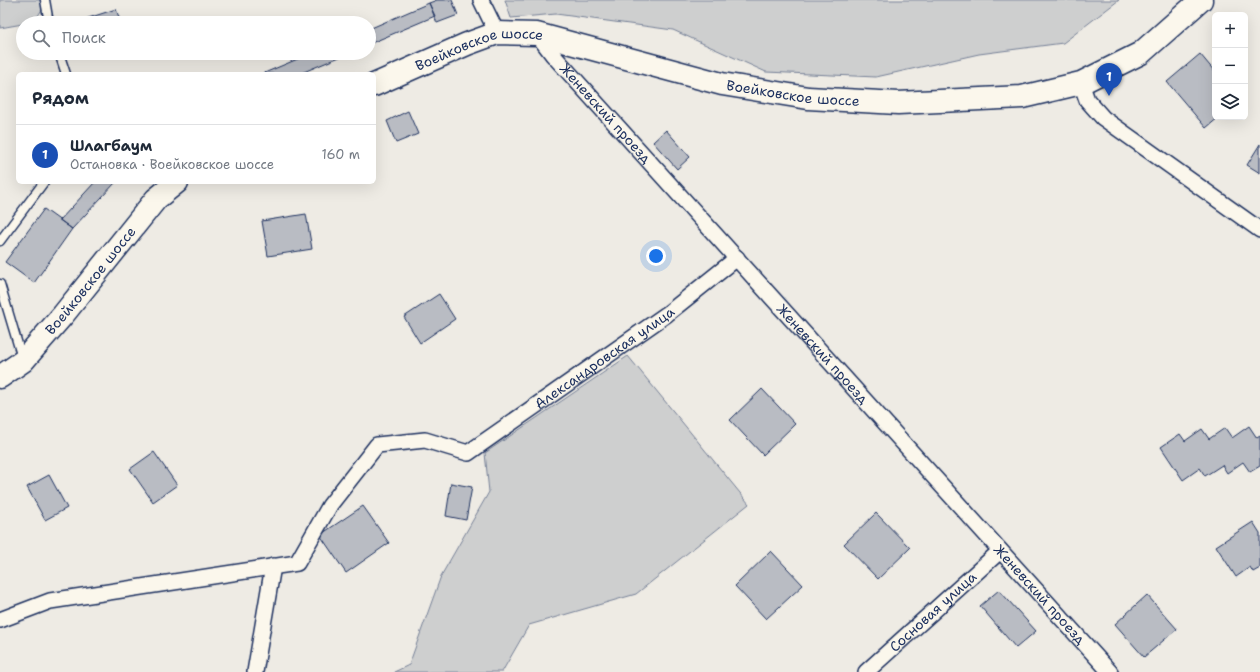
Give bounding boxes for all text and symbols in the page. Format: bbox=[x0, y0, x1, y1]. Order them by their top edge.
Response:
map controls bbox=[1212, 12, 1248, 120]
button: + bbox=[1212, 12, 1248, 48]
search box bbox=[16, 16, 376, 60]
street label: Воейковское шоссе bbox=[412, 24, 546, 75]
icon: search bbox=[30, 27, 52, 49]
text: Поиск bbox=[62, 28, 106, 48]
button: − bbox=[1212, 48, 1248, 84]
street label: Женевский проезд bbox=[556, 60, 655, 167]
pin: 1 bbox=[1096, 63, 1122, 96]
street label: Воейковское шоссе bbox=[725, 76, 860, 110]
button: layers bbox=[1212, 84, 1248, 120]
text: Рядом bbox=[32, 87, 89, 109]
text: Шлагбаум bbox=[70, 136, 152, 156]
text: 1 bbox=[42, 146, 48, 163]
text: 160 m bbox=[322, 146, 360, 163]
text: Остановка · Воейковское шоссе bbox=[70, 156, 274, 173]
street label: Воейковское шоссе bbox=[41, 223, 140, 338]
your location bbox=[646, 246, 666, 266]
street label: Женевский проезд bbox=[773, 300, 873, 408]
street label: Александровская улица bbox=[531, 302, 678, 413]
street label: Женевский проезд bbox=[990, 541, 1090, 648]
street label: Сосновая улица bbox=[886, 568, 980, 656]

